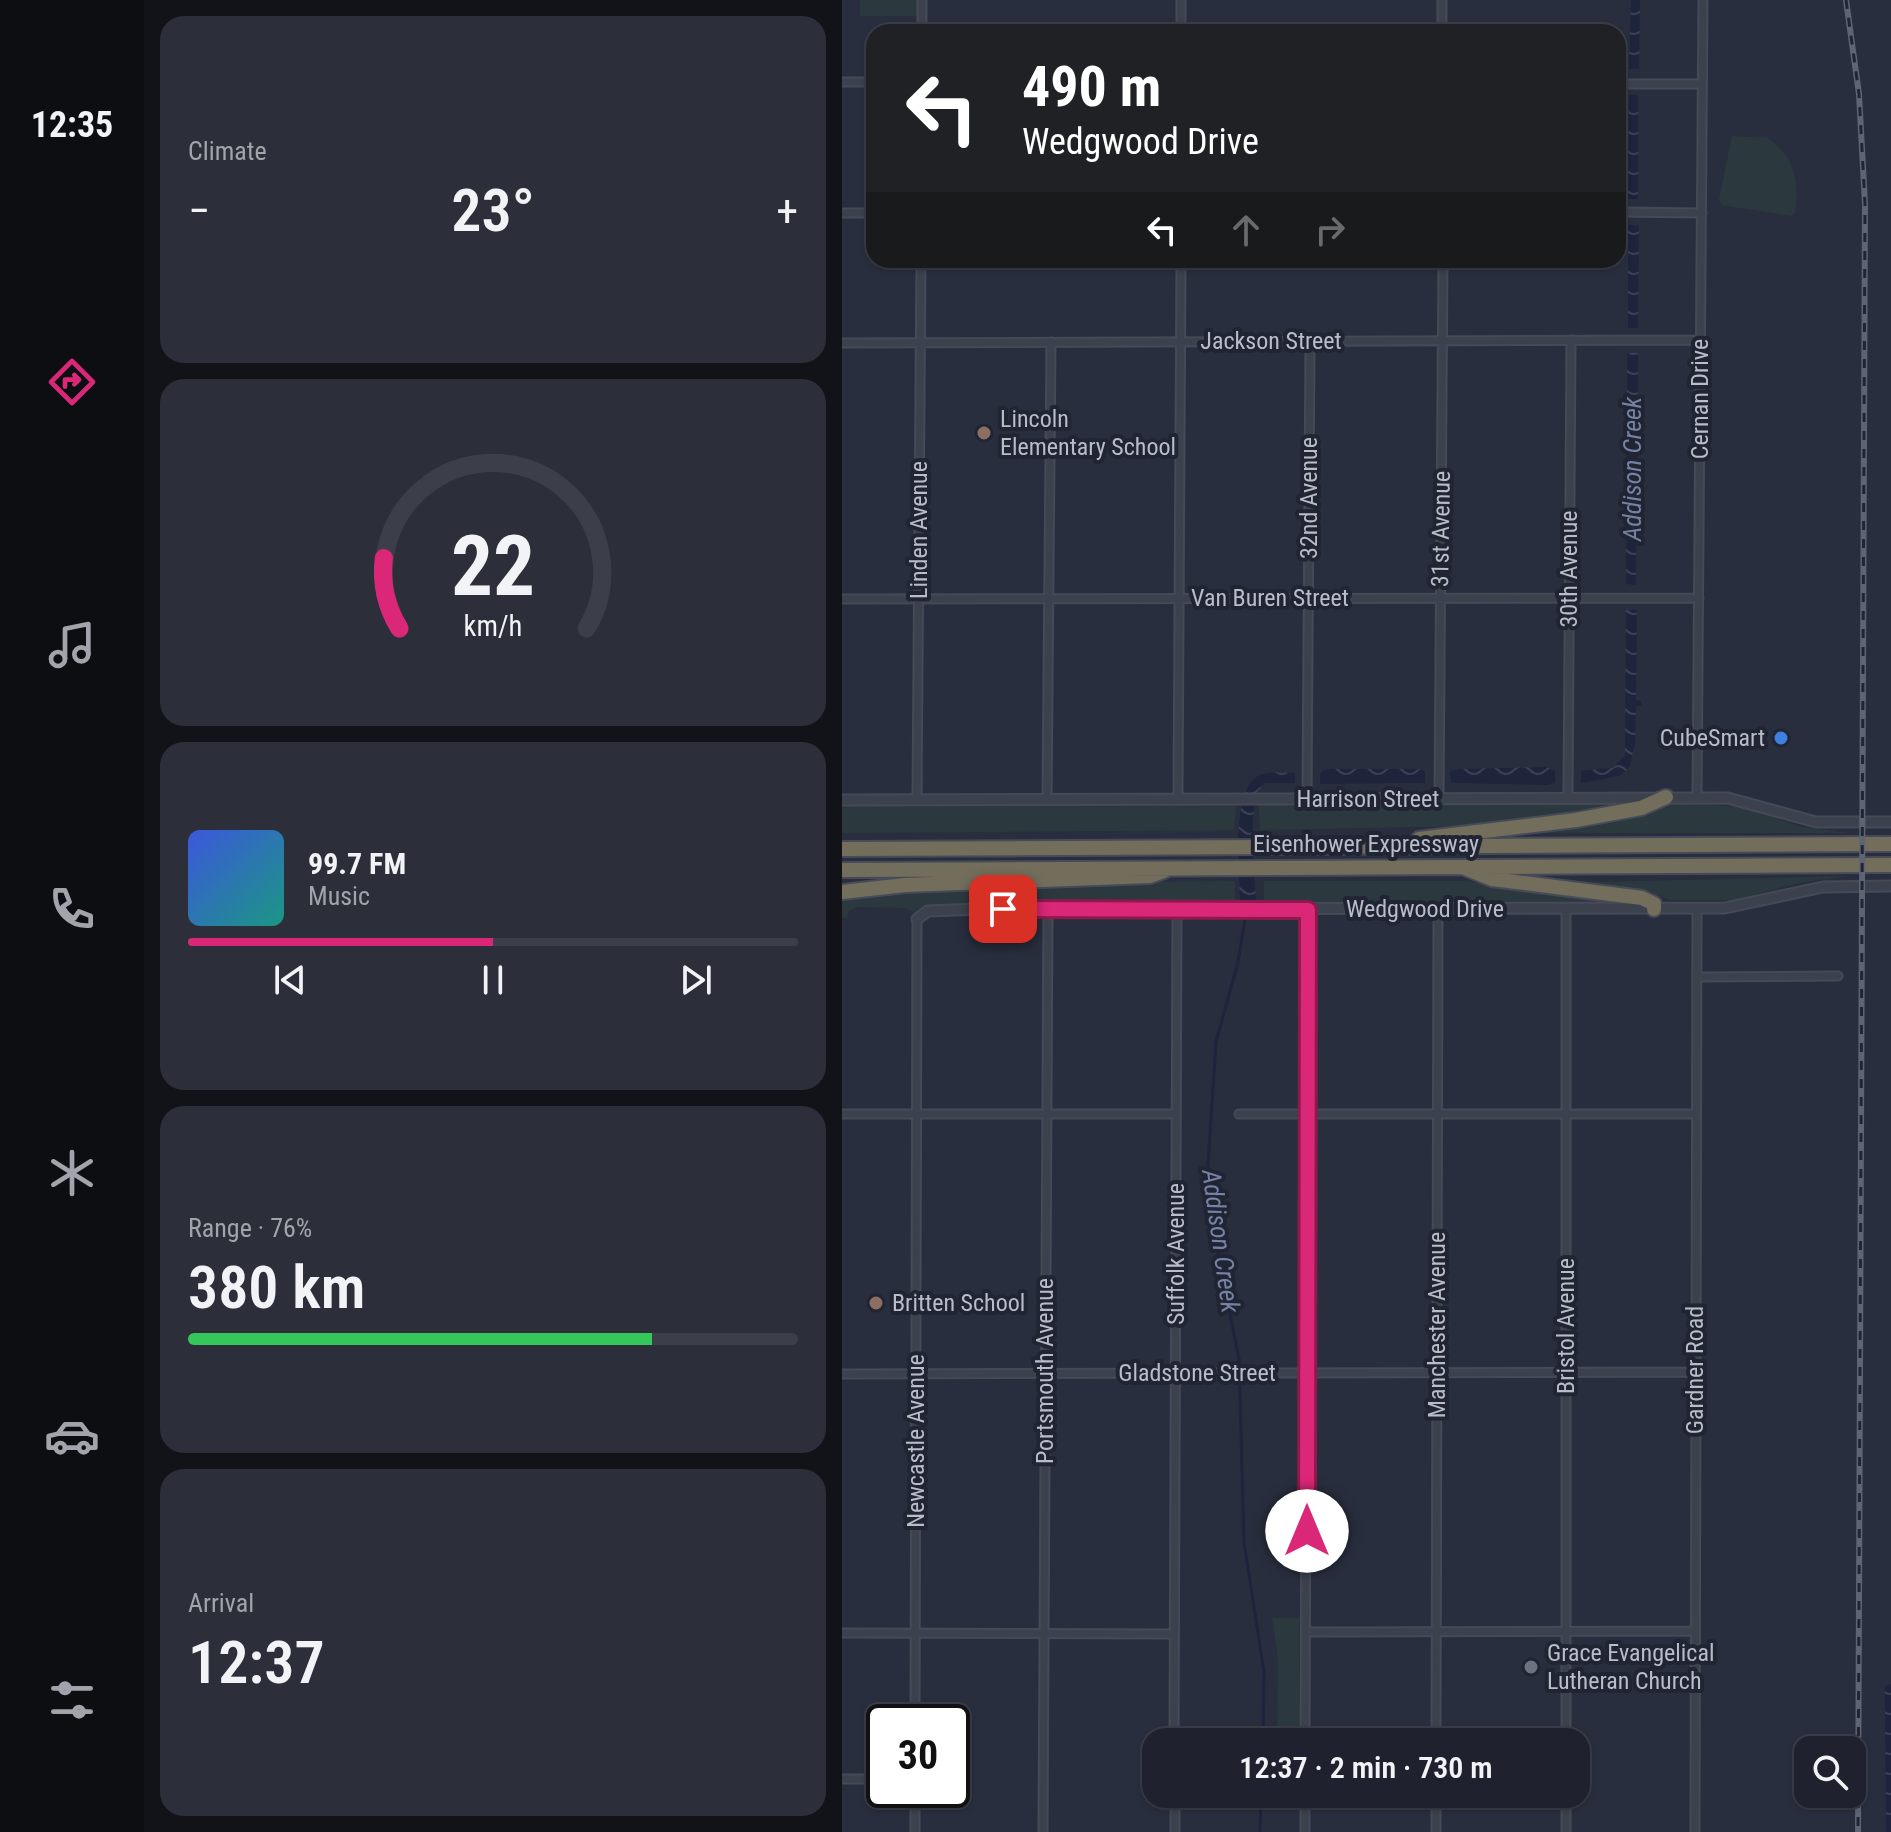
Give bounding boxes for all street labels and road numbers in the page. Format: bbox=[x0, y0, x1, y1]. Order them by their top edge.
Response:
street label: Jackson Street bbox=[1200, 327, 1342, 355]
street label: Cernan Drive bbox=[1686, 339, 1714, 459]
street label: 32nd Avenue bbox=[1295, 437, 1323, 559]
street label: Linden Avenue bbox=[905, 461, 933, 599]
street label: 31st Avenue bbox=[1426, 471, 1456, 587]
street label: 30th Avenue bbox=[1555, 511, 1583, 628]
street label: Van Buren Street bbox=[1191, 584, 1349, 612]
street label: Harrison Street bbox=[1297, 785, 1439, 813]
street label: Eisenhower Expressway bbox=[1253, 830, 1479, 858]
street label: Wedgwood Drive bbox=[1346, 895, 1504, 923]
street label: Suffolk Avenue bbox=[1162, 1183, 1190, 1325]
street label: Manchester Avenue bbox=[1423, 1232, 1451, 1418]
street label: Bristol Avenue bbox=[1552, 1258, 1580, 1394]
street label: Portsmouth Avenue bbox=[1031, 1278, 1059, 1464]
street label: Gardner Road bbox=[1681, 1306, 1709, 1434]
street label: Newcastle Avenue bbox=[902, 1354, 930, 1528]
street label: Gladstone Street bbox=[1118, 1359, 1276, 1387]

